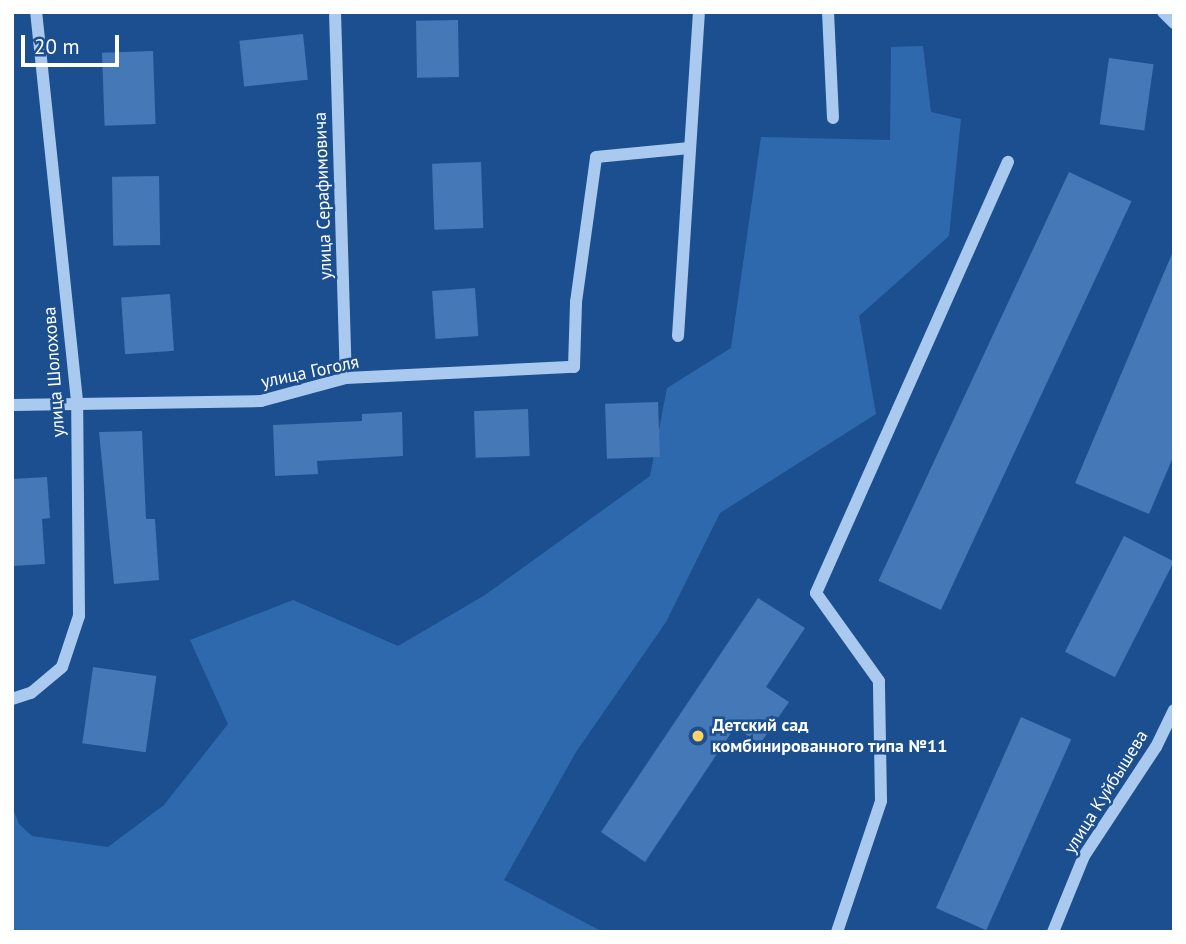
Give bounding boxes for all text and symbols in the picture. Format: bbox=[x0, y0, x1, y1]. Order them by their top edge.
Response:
scale bar bbox=[24, 21, 122, 65]
text: 20 m bbox=[34, 33, 80, 60]
street label: улица Серафимовича bbox=[309, 112, 337, 280]
street label: улица Шолохова bbox=[39, 306, 69, 438]
street label: улица Гоголя bbox=[259, 351, 361, 393]
place label: Детский сад комбинированного типа №11 bbox=[712, 715, 948, 758]
street label: улица Куйбышева bbox=[1059, 726, 1153, 858]
marker: Детский сад комбинированного типа №11 bbox=[690, 728, 706, 744]

